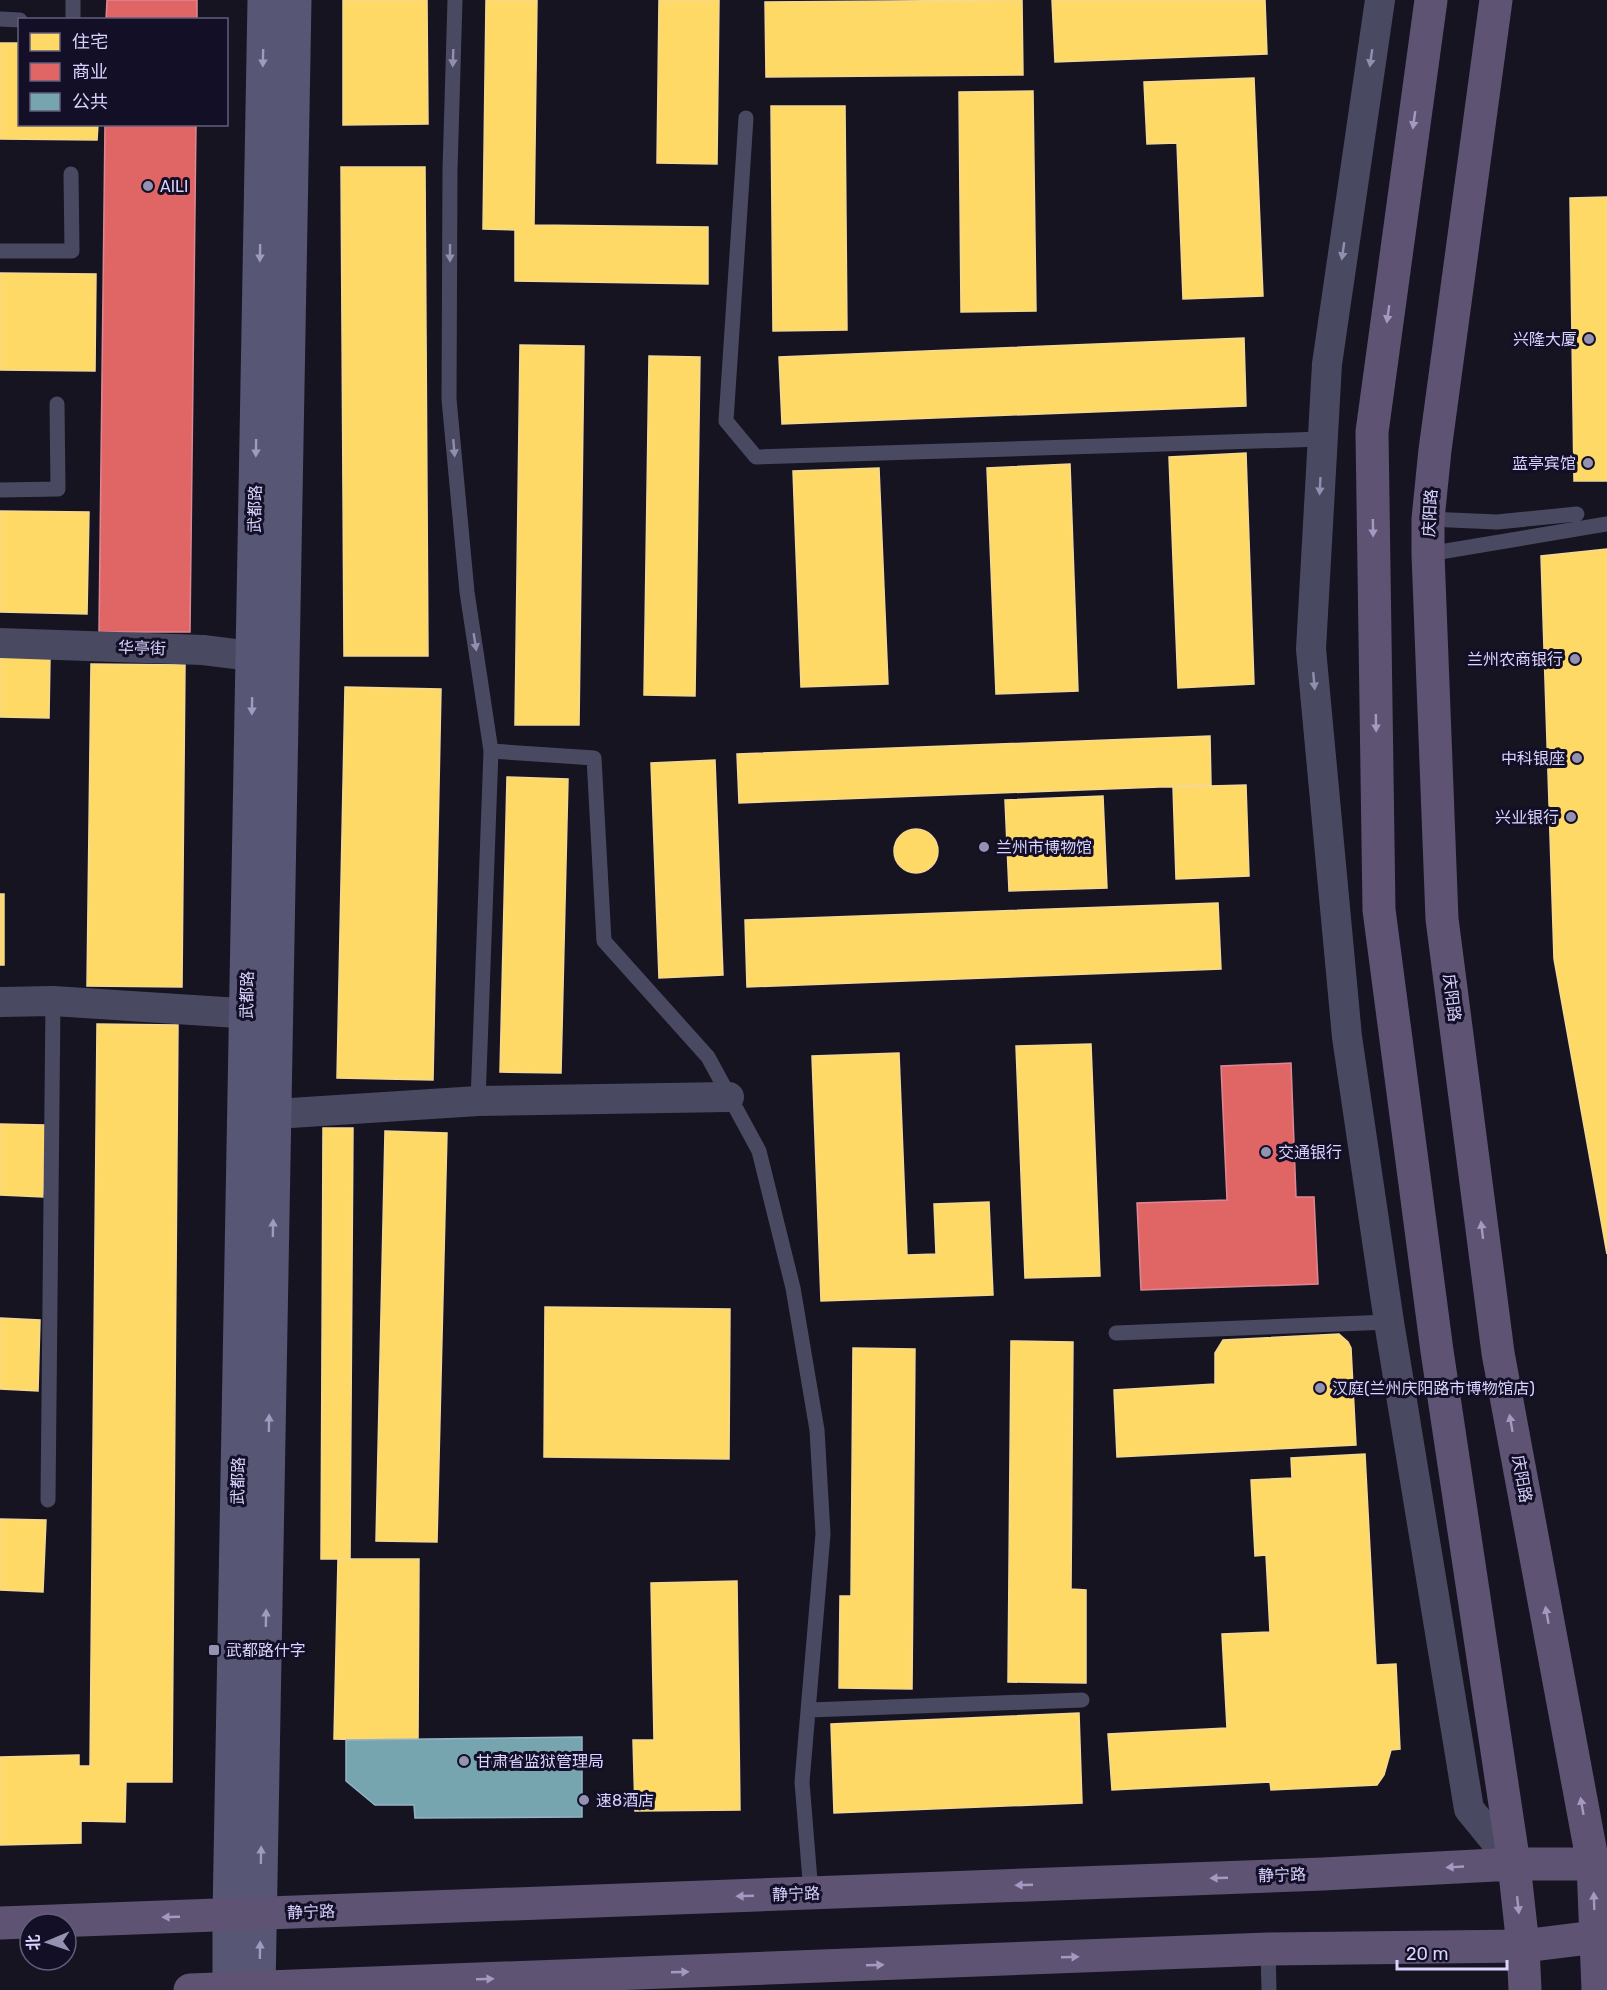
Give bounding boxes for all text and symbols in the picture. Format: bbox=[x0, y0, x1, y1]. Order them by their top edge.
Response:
legend bbox=[18, 18, 228, 126]
text: 住宅 bbox=[72, 31, 108, 53]
one-way arrow bbox=[1367, 48, 1376, 67]
one-way arrow bbox=[258, 49, 268, 68]
one-way arrow bbox=[449, 49, 458, 68]
text: 商业 bbox=[72, 61, 108, 83]
text: 公共 bbox=[72, 91, 108, 113]
one-way arrow bbox=[1410, 111, 1419, 130]
place label: AILI bbox=[160, 177, 188, 196]
marker: AILI bbox=[141, 179, 155, 193]
one-way arrow bbox=[1339, 241, 1348, 260]
one-way arrow bbox=[255, 244, 265, 263]
one-way arrow bbox=[445, 244, 455, 263]
one-way arrow bbox=[1383, 304, 1392, 323]
place label: 兴隆大厦 bbox=[1513, 330, 1577, 349]
marker: 兴隆大厦 bbox=[1582, 332, 1596, 346]
one-way arrow bbox=[252, 439, 261, 458]
one-way arrow bbox=[449, 439, 459, 458]
place label: 蓝亭宾馆 bbox=[1512, 454, 1576, 473]
marker: 蓝亭宾馆 bbox=[1581, 456, 1595, 470]
one-way arrow bbox=[1315, 477, 1325, 496]
street label: 武都路 bbox=[245, 485, 265, 533]
street label: 庆阳路 bbox=[1419, 489, 1441, 537]
one-way arrow bbox=[1368, 519, 1378, 538]
one-way arrow bbox=[470, 633, 479, 652]
street label: 华亭街 bbox=[118, 638, 166, 658]
place label: 兰州农商银行 bbox=[1467, 650, 1563, 669]
marker: 兰州农商银行 bbox=[1568, 652, 1582, 666]
one-way arrow bbox=[1309, 672, 1319, 691]
one-way arrow bbox=[247, 697, 257, 716]
one-way arrow bbox=[1372, 714, 1381, 733]
place label: 中科银座 bbox=[1501, 749, 1565, 768]
marker: 中科银座 bbox=[1570, 751, 1584, 765]
place label: 兴业银行 bbox=[1495, 808, 1559, 827]
marker: 兴业银行 bbox=[1564, 810, 1578, 824]
place label: 兰州市博物馆 bbox=[996, 838, 1092, 857]
marker: 兰州市博物馆 bbox=[977, 840, 991, 854]
street label: 武都路 bbox=[237, 971, 257, 1019]
street label: 庆阳路 bbox=[1440, 973, 1464, 1023]
place label: 交通银行 bbox=[1278, 1143, 1342, 1162]
marker: 交通银行 bbox=[1259, 1145, 1273, 1159]
one-way arrow bbox=[268, 1219, 278, 1238]
one-way arrow bbox=[1478, 1221, 1487, 1240]
place label: 汉庭(兰州庆阳路市博物馆店) bbox=[1332, 1379, 1535, 1398]
marker: 汉庭(兰州庆阳路市博物馆店) bbox=[1313, 1381, 1327, 1395]
one-way arrow bbox=[1506, 1413, 1515, 1432]
one-way arrow bbox=[265, 1414, 274, 1433]
street label: 庆阳路 bbox=[1508, 1454, 1536, 1504]
street label: 武都路 bbox=[228, 1457, 248, 1505]
one-way arrow bbox=[1542, 1605, 1551, 1624]
one-way arrow bbox=[261, 1609, 271, 1628]
place label: 武都路什字 bbox=[226, 1641, 306, 1660]
marker: 武都路什字 bbox=[207, 1643, 221, 1657]
place label: 甘肃省监狱管理局 bbox=[476, 1752, 604, 1771]
marker: 甘肃省监狱管理局 bbox=[457, 1754, 471, 1768]
place label: 速8酒店 bbox=[596, 1791, 654, 1810]
marker: 速8酒店 bbox=[577, 1793, 591, 1807]
one-way arrow bbox=[1577, 1797, 1586, 1816]
one-way arrow bbox=[257, 1845, 266, 1864]
one-way arrow bbox=[1446, 1863, 1465, 1872]
street label: 静宁路 bbox=[1258, 1865, 1306, 1885]
one-way arrow bbox=[1209, 1873, 1228, 1882]
one-way arrow bbox=[1014, 1880, 1033, 1890]
street label: 静宁路 bbox=[772, 1884, 820, 1904]
one-way arrow bbox=[736, 1891, 755, 1900]
one-way arrow bbox=[1590, 1891, 1599, 1910]
one-way arrow bbox=[1513, 1896, 1523, 1915]
street label: 静宁路 bbox=[287, 1902, 335, 1922]
north arrow bbox=[18, 1912, 78, 1972]
one-way arrow bbox=[161, 1912, 180, 1922]
scale bar bbox=[1397, 1933, 1506, 1971]
text: 北 bbox=[24, 1934, 43, 1951]
one-way arrow bbox=[255, 1941, 264, 1960]
text: 20 m bbox=[1406, 1943, 1448, 1965]
one-way arrow bbox=[1060, 1953, 1079, 1962]
one-way arrow bbox=[866, 1961, 885, 1970]
one-way arrow bbox=[671, 1967, 690, 1977]
one-way arrow bbox=[476, 1974, 495, 1984]

